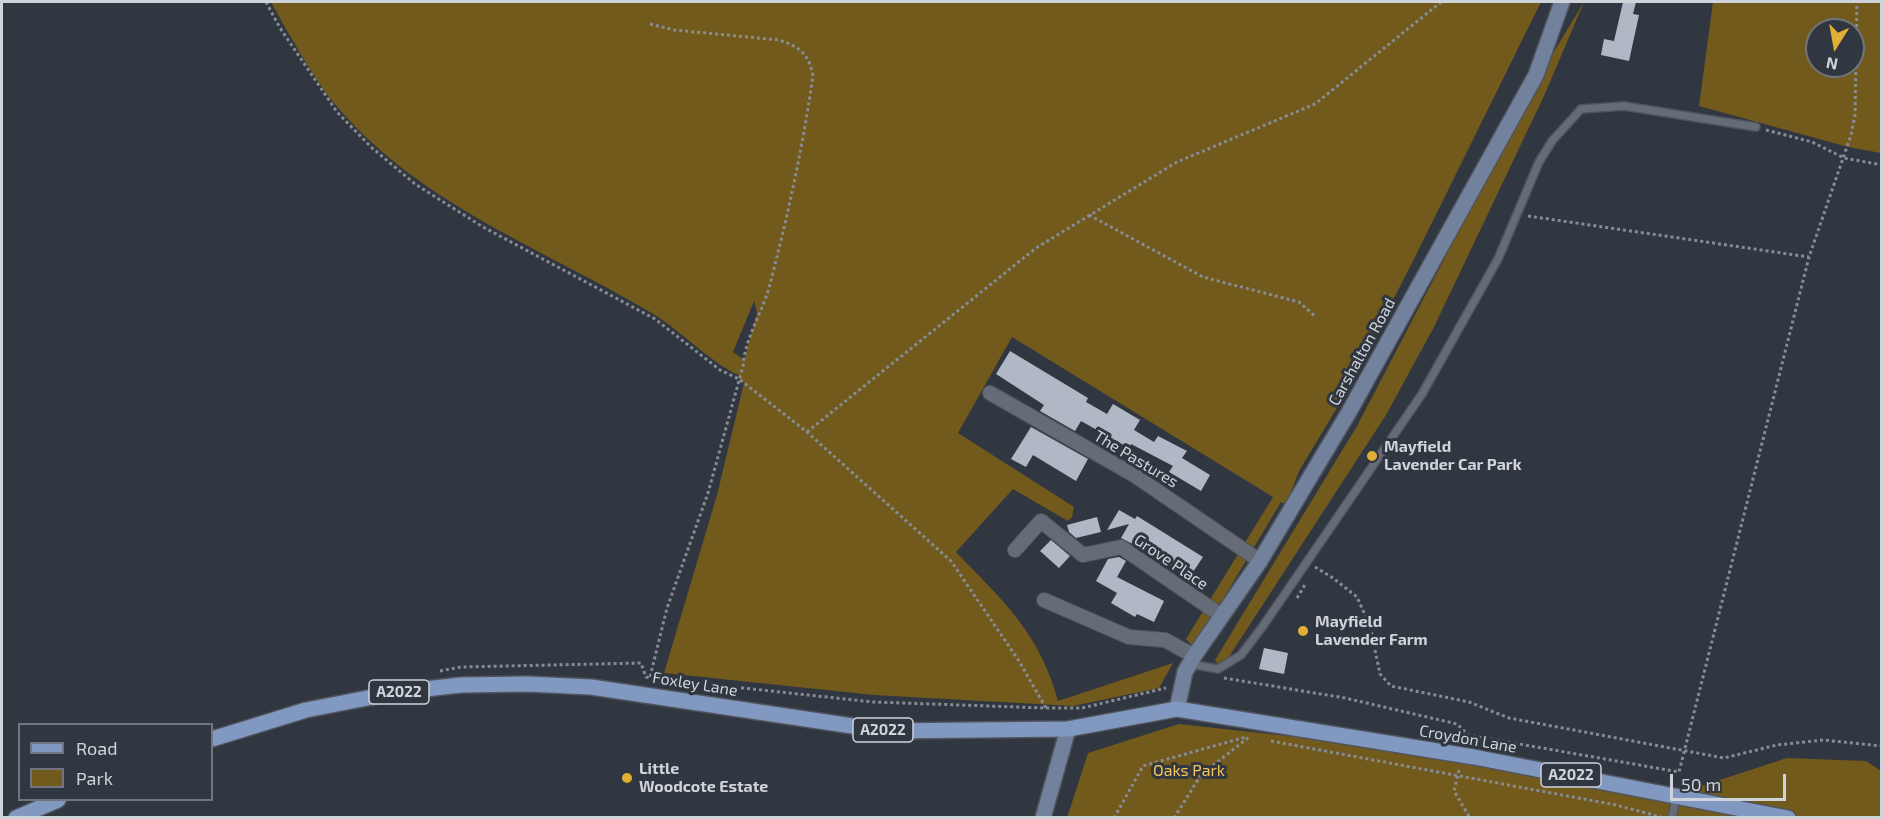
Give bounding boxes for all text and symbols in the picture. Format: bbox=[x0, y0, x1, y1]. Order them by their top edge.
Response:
north arrow bbox=[1805, 18, 1865, 78]
text: N bbox=[1824, 54, 1839, 75]
street label: Carshalton Road bbox=[1324, 295, 1400, 409]
street label: The Pastures bbox=[1090, 426, 1182, 492]
place label: Mayfield Lavender Car Park bbox=[1384, 437, 1522, 475]
marker: Mayfield Lavender Car Park bbox=[1365, 449, 1379, 463]
street label: Grove Place bbox=[1130, 530, 1212, 594]
place label: Mayfield Lavender Farm bbox=[1315, 612, 1428, 650]
marker: Mayfield Lavender Farm bbox=[1296, 624, 1310, 638]
street label: Foxley Lane bbox=[651, 668, 739, 700]
road number: A2022 bbox=[369, 680, 429, 704]
road number: A2022 bbox=[853, 718, 913, 742]
street label: Croydon Lane bbox=[1418, 721, 1518, 757]
legend bbox=[18, 723, 213, 801]
text: Road bbox=[76, 737, 117, 759]
place label: Little Woodcote Estate bbox=[639, 759, 768, 797]
park label: Oaks Park bbox=[1153, 761, 1225, 781]
scale bar bbox=[1673, 762, 1788, 800]
road number: A2022 bbox=[1541, 763, 1601, 787]
text: Park bbox=[76, 767, 113, 789]
marker: Little Woodcote Estate bbox=[620, 771, 634, 785]
text: 50 m bbox=[1681, 773, 1721, 795]

